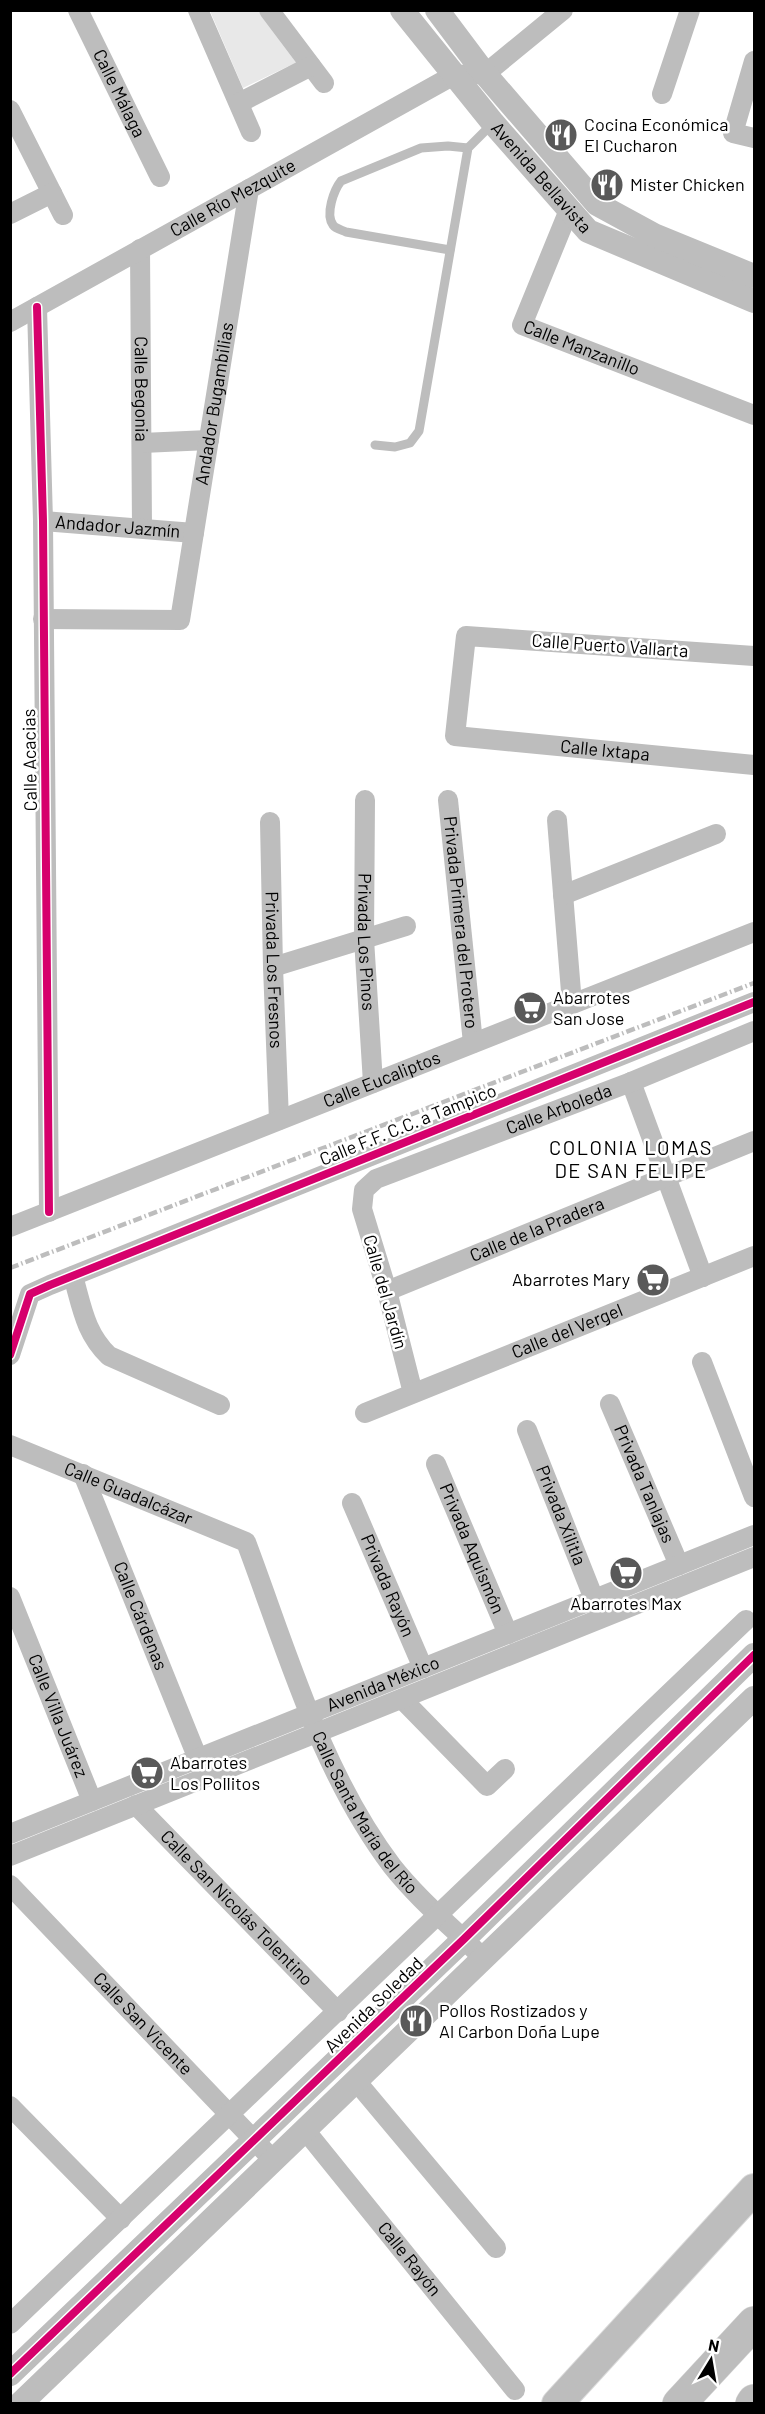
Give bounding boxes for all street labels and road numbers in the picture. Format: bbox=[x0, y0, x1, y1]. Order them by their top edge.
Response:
street label: Calle Málaga bbox=[89, 45, 151, 141]
street label: Avenida Bellavista bbox=[487, 117, 597, 237]
street label: Calle Río Mezquite bbox=[166, 153, 299, 241]
street label: Calle Manzanillo bbox=[521, 315, 643, 380]
street label: Andador Bugambilias bbox=[190, 320, 238, 487]
street label: Calle Begonia bbox=[131, 336, 153, 442]
street label: Andador Jazmín bbox=[54, 510, 181, 542]
street label: Calle Puerto Vallarta bbox=[531, 629, 689, 661]
street label: Calle Acacias bbox=[17, 709, 41, 811]
street label: Calle Ixtapa bbox=[559, 734, 651, 765]
street label: Privada Primera del Protero bbox=[440, 815, 483, 1030]
street label: Privada Los Pinos bbox=[354, 873, 380, 1011]
street label: Privada Los Fresnos bbox=[261, 891, 288, 1049]
street label: Calle Eucaliptos bbox=[320, 1046, 443, 1112]
street label: Calle Arboleda bbox=[503, 1078, 614, 1139]
street label: Calle F.F. C.C. a Tampico bbox=[316, 1079, 499, 1170]
street label: Calle de la Pradera bbox=[466, 1192, 607, 1266]
street label: Calle del Jardín bbox=[359, 1232, 413, 1351]
street label: Calle del Vergel bbox=[508, 1298, 626, 1363]
street label: Privada Tanlajas bbox=[610, 1421, 680, 1546]
street label: Calle Guadalcázar bbox=[61, 1457, 197, 1529]
street label: Privada Xilitla bbox=[532, 1462, 592, 1568]
street label: Privada Aquismón bbox=[435, 1480, 510, 1617]
street label: Privada Rayón bbox=[357, 1531, 420, 1640]
street label: Calle Cárdenas bbox=[109, 1558, 173, 1673]
street label: Calle Villa Juárez bbox=[24, 1650, 93, 1780]
street label: Avenida México bbox=[323, 1651, 442, 1716]
street label: Calle Santa María del Río bbox=[308, 1727, 423, 1898]
street label: Calle San Nicolás Tolentino bbox=[156, 1825, 318, 1990]
street label: Avenida Soledad bbox=[320, 1952, 427, 2057]
street label: Calle San Vicente bbox=[89, 1967, 198, 2079]
street label: Calle Rayón bbox=[374, 2217, 447, 2300]

